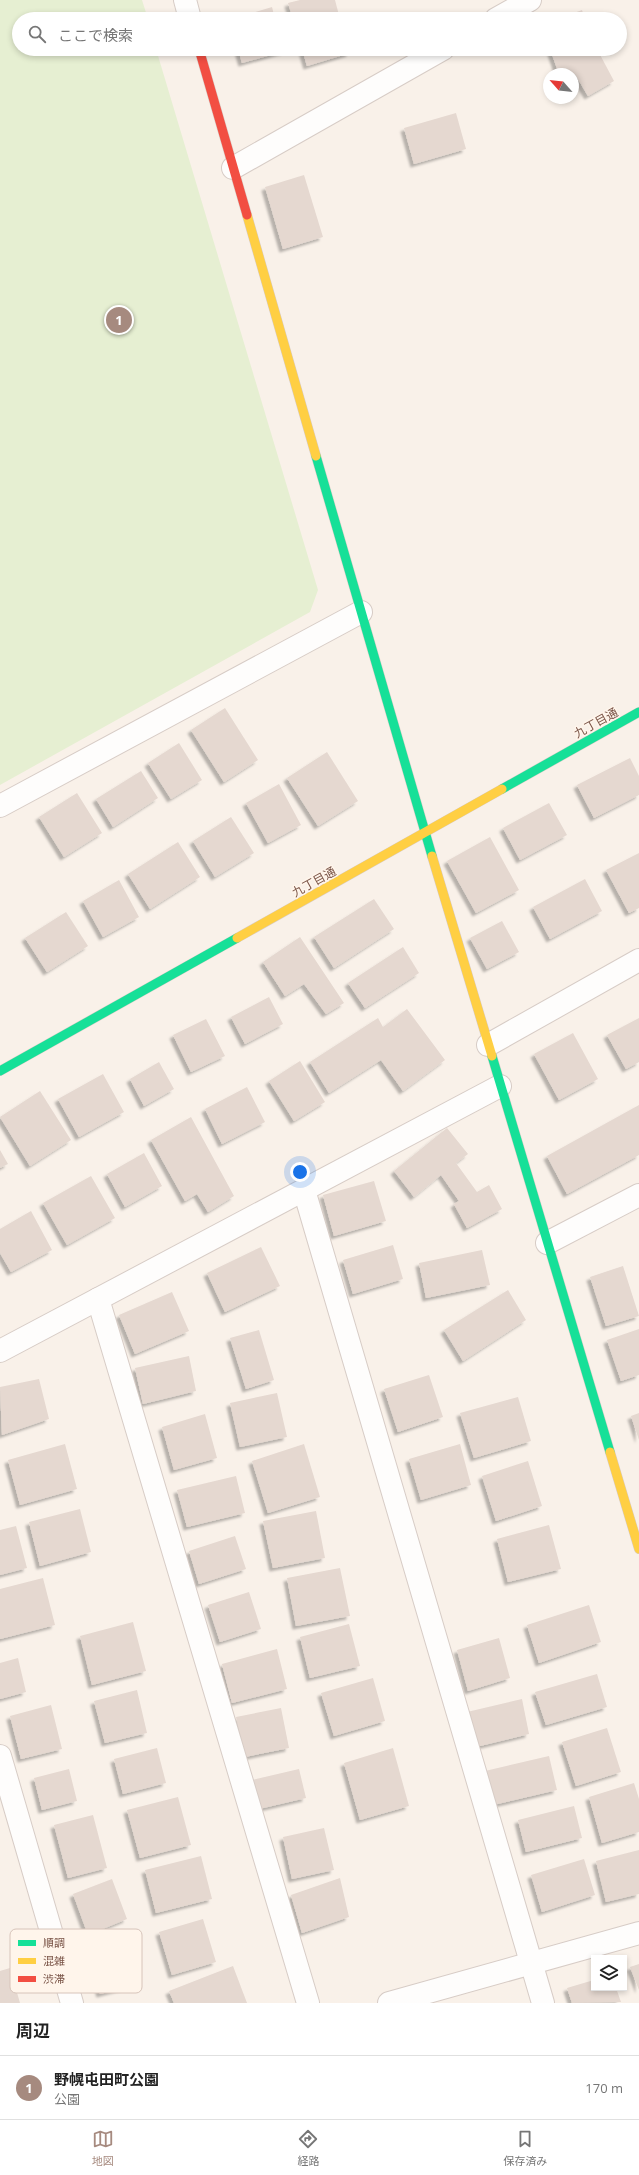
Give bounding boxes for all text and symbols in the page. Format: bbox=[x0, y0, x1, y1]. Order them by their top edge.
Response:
search box bbox=[12, 12, 627, 56]
icon: search bbox=[26, 23, 48, 45]
text: ここで検索 bbox=[58, 25, 133, 45]
north arrow bbox=[543, 68, 579, 104]
pin: 1 bbox=[106, 305, 132, 335]
street label: 九丁目通 bbox=[571, 703, 621, 742]
street label: 九丁目通 bbox=[289, 862, 339, 901]
your location bbox=[290, 1162, 310, 1182]
legend bbox=[10, 1929, 142, 1993]
text: 順調 bbox=[43, 1935, 65, 1950]
text: 混雑 bbox=[43, 1953, 65, 1968]
map controls bbox=[591, 1955, 627, 1991]
button: layers bbox=[591, 1955, 627, 1991]
text: 渋滞 bbox=[43, 1971, 65, 1986]
text: 周辺 bbox=[16, 2019, 50, 2042]
text: 野幌屯田町公園 bbox=[54, 2069, 159, 2089]
text: 1 bbox=[25, 2079, 33, 2097]
text: 170 m bbox=[585, 2079, 623, 2097]
text: 公園 bbox=[54, 2090, 80, 2108]
tab: 地図 bbox=[92, 2128, 114, 2168]
tab: 経路 bbox=[297, 2128, 319, 2168]
tab: 保存済み bbox=[503, 2128, 547, 2168]

